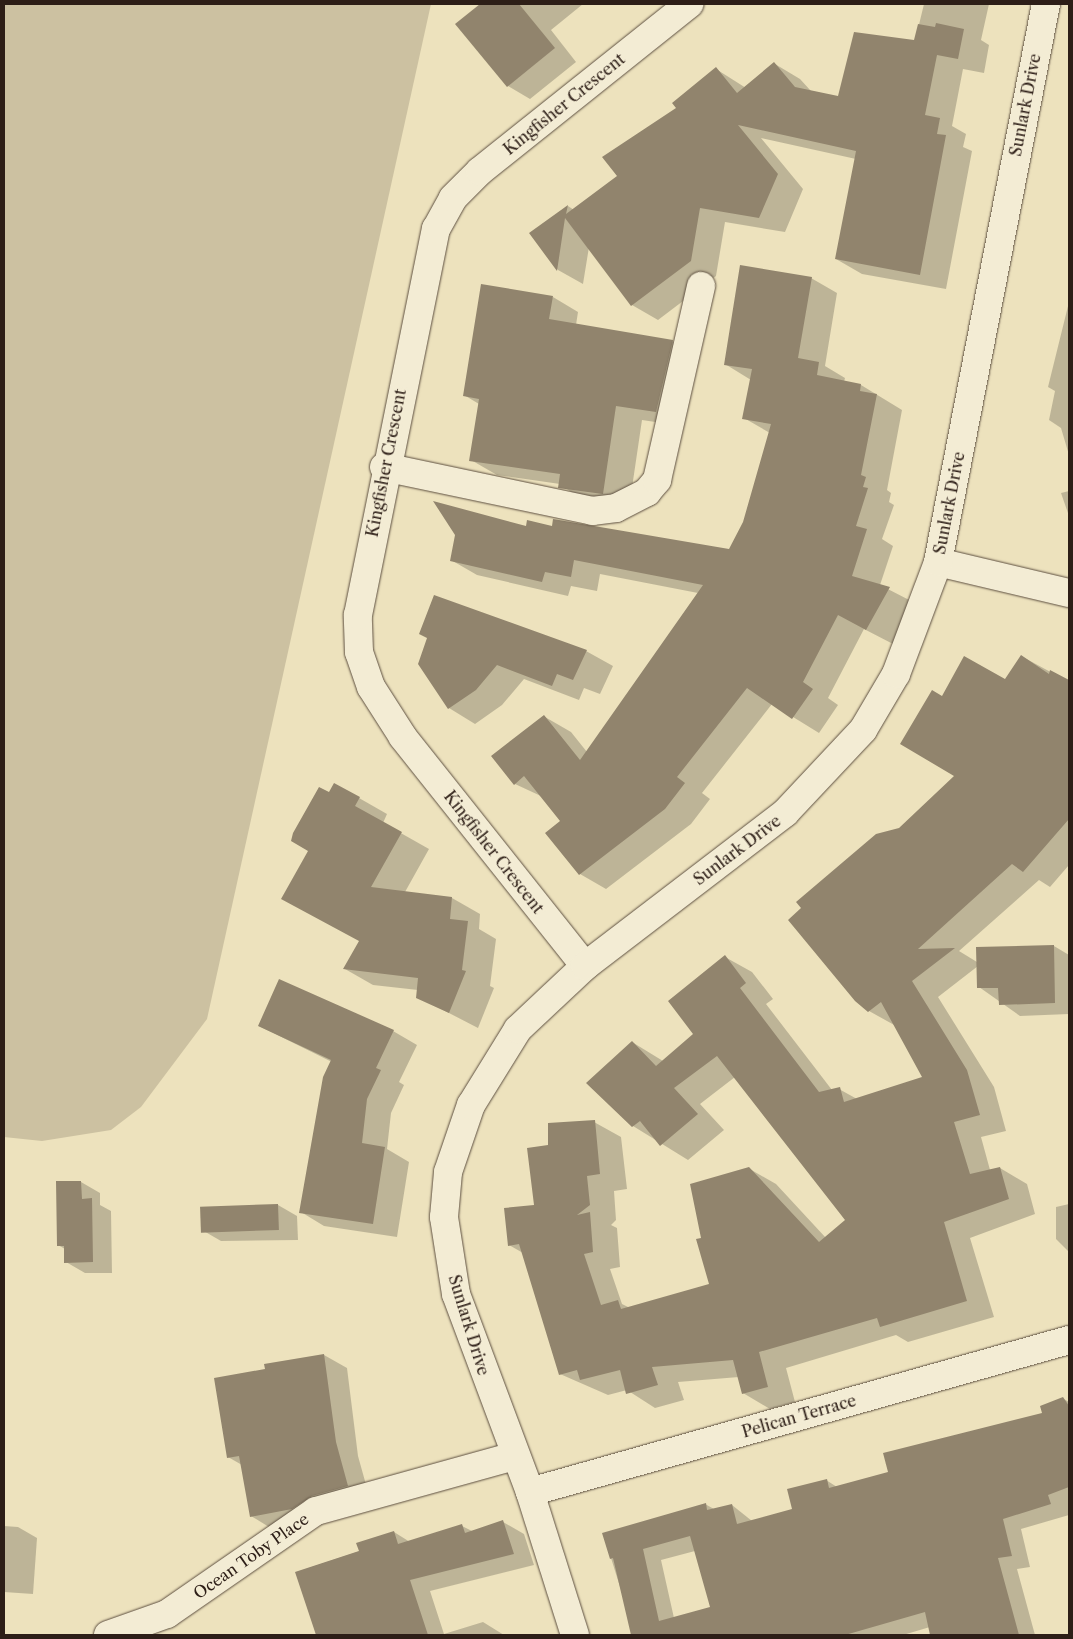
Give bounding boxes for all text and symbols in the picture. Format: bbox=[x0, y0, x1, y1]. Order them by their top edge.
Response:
street label: Kingfisher Crescent bbox=[499, 49, 629, 159]
street label: Sunlark Drive bbox=[1006, 52, 1044, 158]
street label: Kingfisher Crescent bbox=[362, 387, 410, 539]
street label: Sunlark Drive bbox=[930, 450, 968, 556]
street label: Kingfisher Crescent bbox=[440, 787, 548, 917]
street label: Sunlark Drive bbox=[690, 811, 784, 889]
street label: Sunlark Drive bbox=[445, 1272, 493, 1378]
street label: Pelican Terrace bbox=[739, 1390, 859, 1442]
street label: Ocean Toby Place bbox=[189, 1509, 313, 1603]

